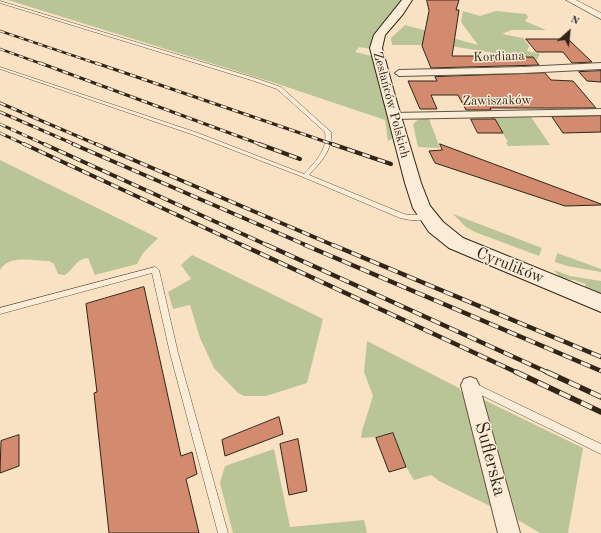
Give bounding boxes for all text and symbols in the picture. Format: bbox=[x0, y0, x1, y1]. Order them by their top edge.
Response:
north arrow bbox=[549, 12, 589, 52]
text: N bbox=[568, 14, 581, 28]
street label: Kordiana bbox=[473, 48, 525, 66]
street label: Zesłańców Polskich bbox=[369, 50, 413, 160]
street label: Zawiszaków bbox=[462, 93, 532, 109]
street label: Cyrulików bbox=[473, 244, 547, 288]
street label: Suflerska bbox=[469, 419, 511, 499]

